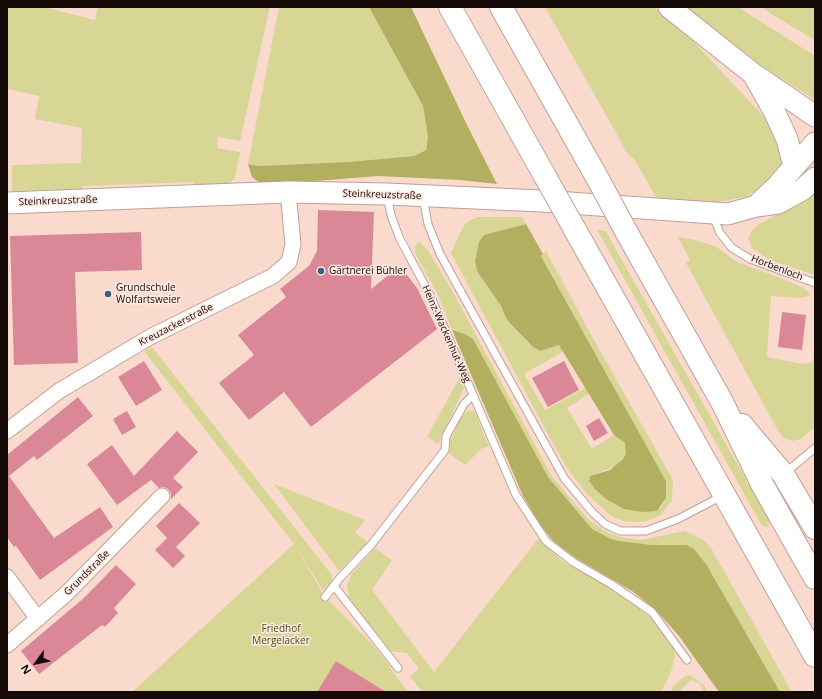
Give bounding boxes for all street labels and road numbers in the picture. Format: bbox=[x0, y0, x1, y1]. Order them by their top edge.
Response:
street label: Steinkreuzstraße bbox=[342, 188, 422, 202]
street label: Steinkreuzstraße bbox=[18, 194, 98, 208]
street label: Horbenloch bbox=[749, 253, 805, 283]
street label: Heinz-Wackenhut-Weg bbox=[419, 283, 473, 385]
street label: Kreuzackerstraße bbox=[137, 301, 215, 349]
street label: Grundstraße bbox=[62, 548, 112, 598]

